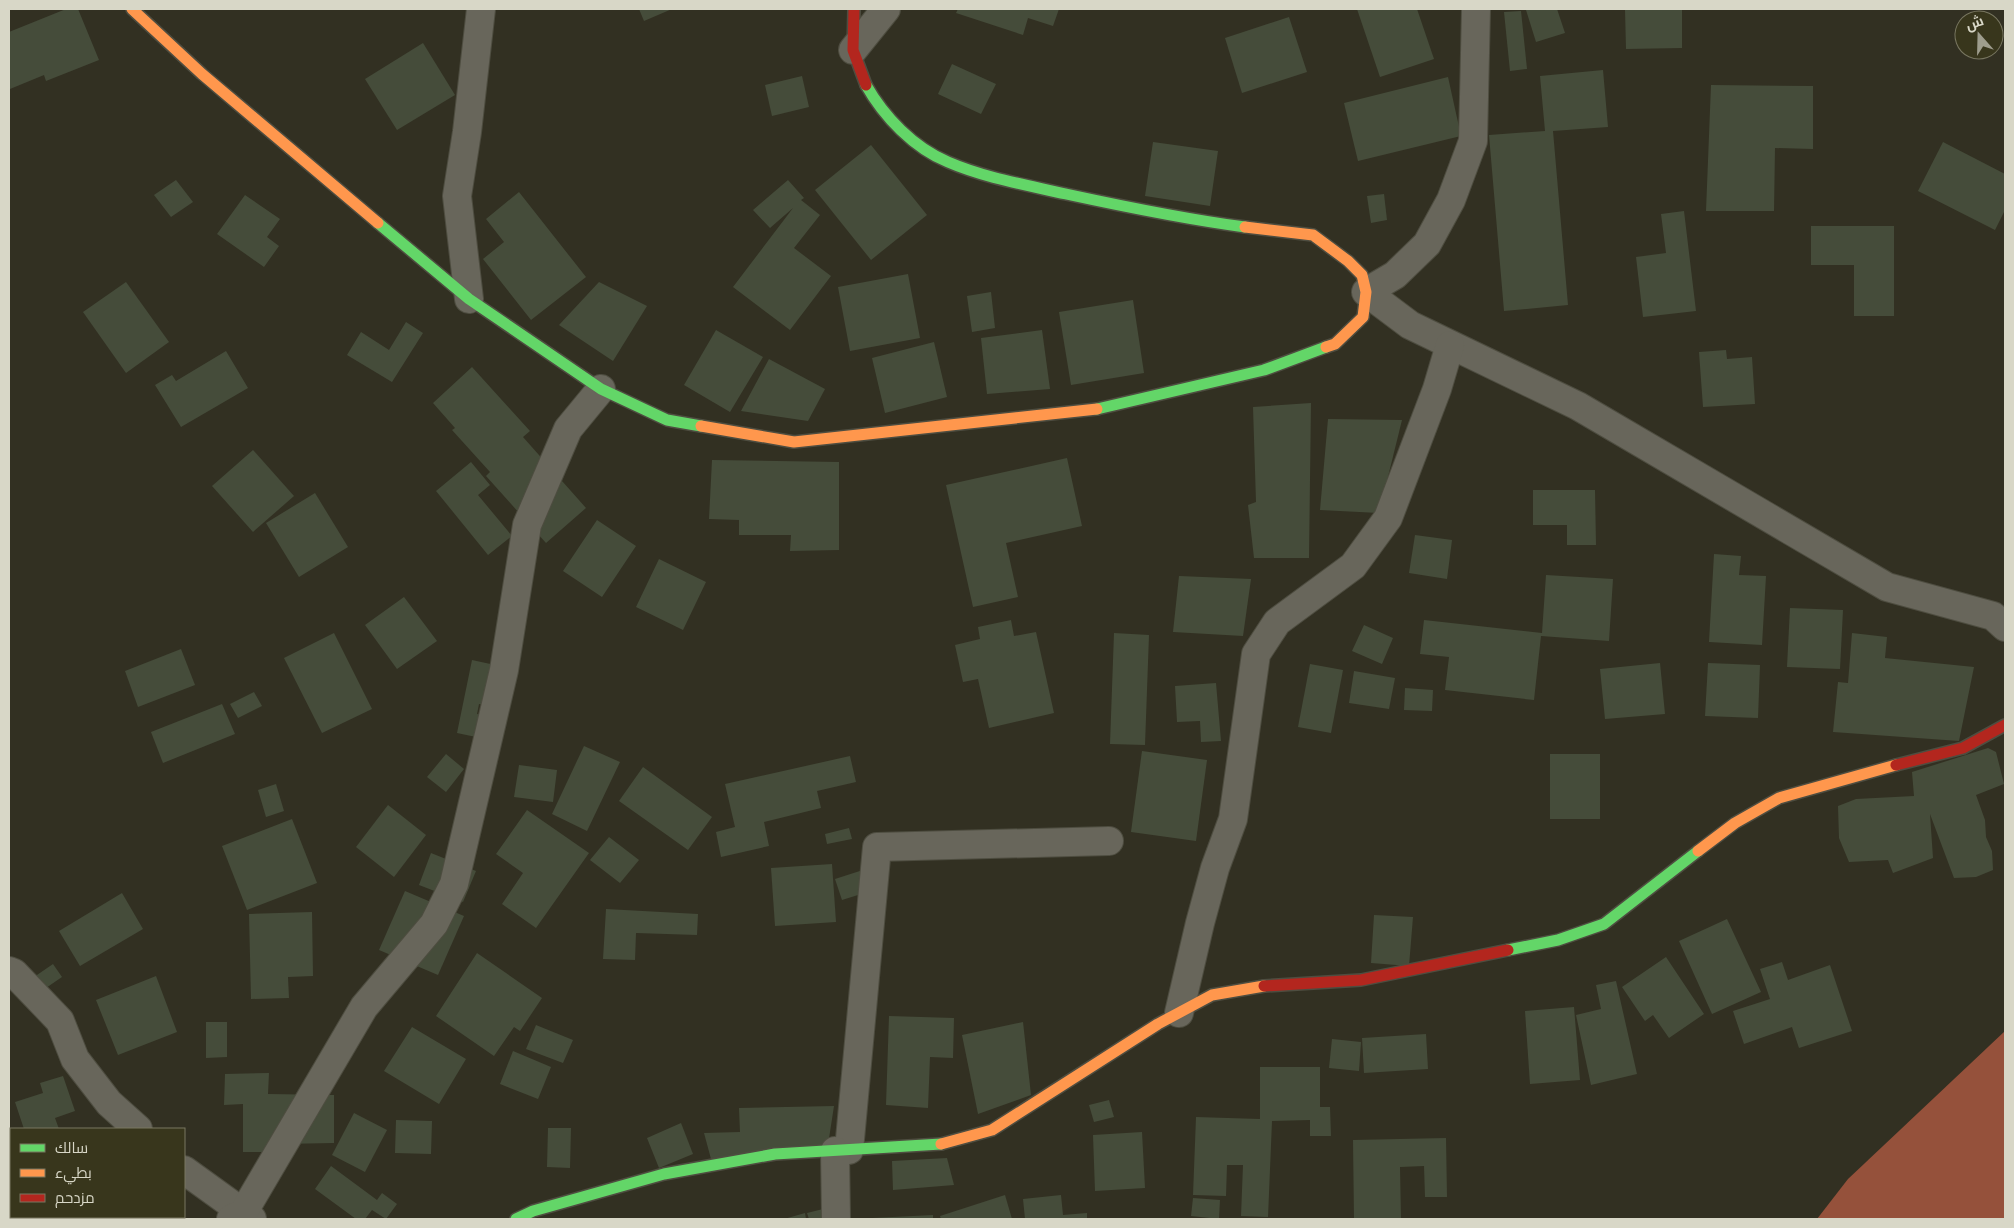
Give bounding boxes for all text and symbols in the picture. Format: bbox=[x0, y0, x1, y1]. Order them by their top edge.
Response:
north arrow bbox=[1954, 10, 2004, 60]
text: ش bbox=[1963, 12, 1986, 34]
legend bbox=[10, 1128, 185, 1218]
text: سالك bbox=[55, 1139, 88, 1157]
text: بطيء bbox=[55, 1164, 92, 1185]
text: مزدحم bbox=[55, 1189, 95, 1208]

